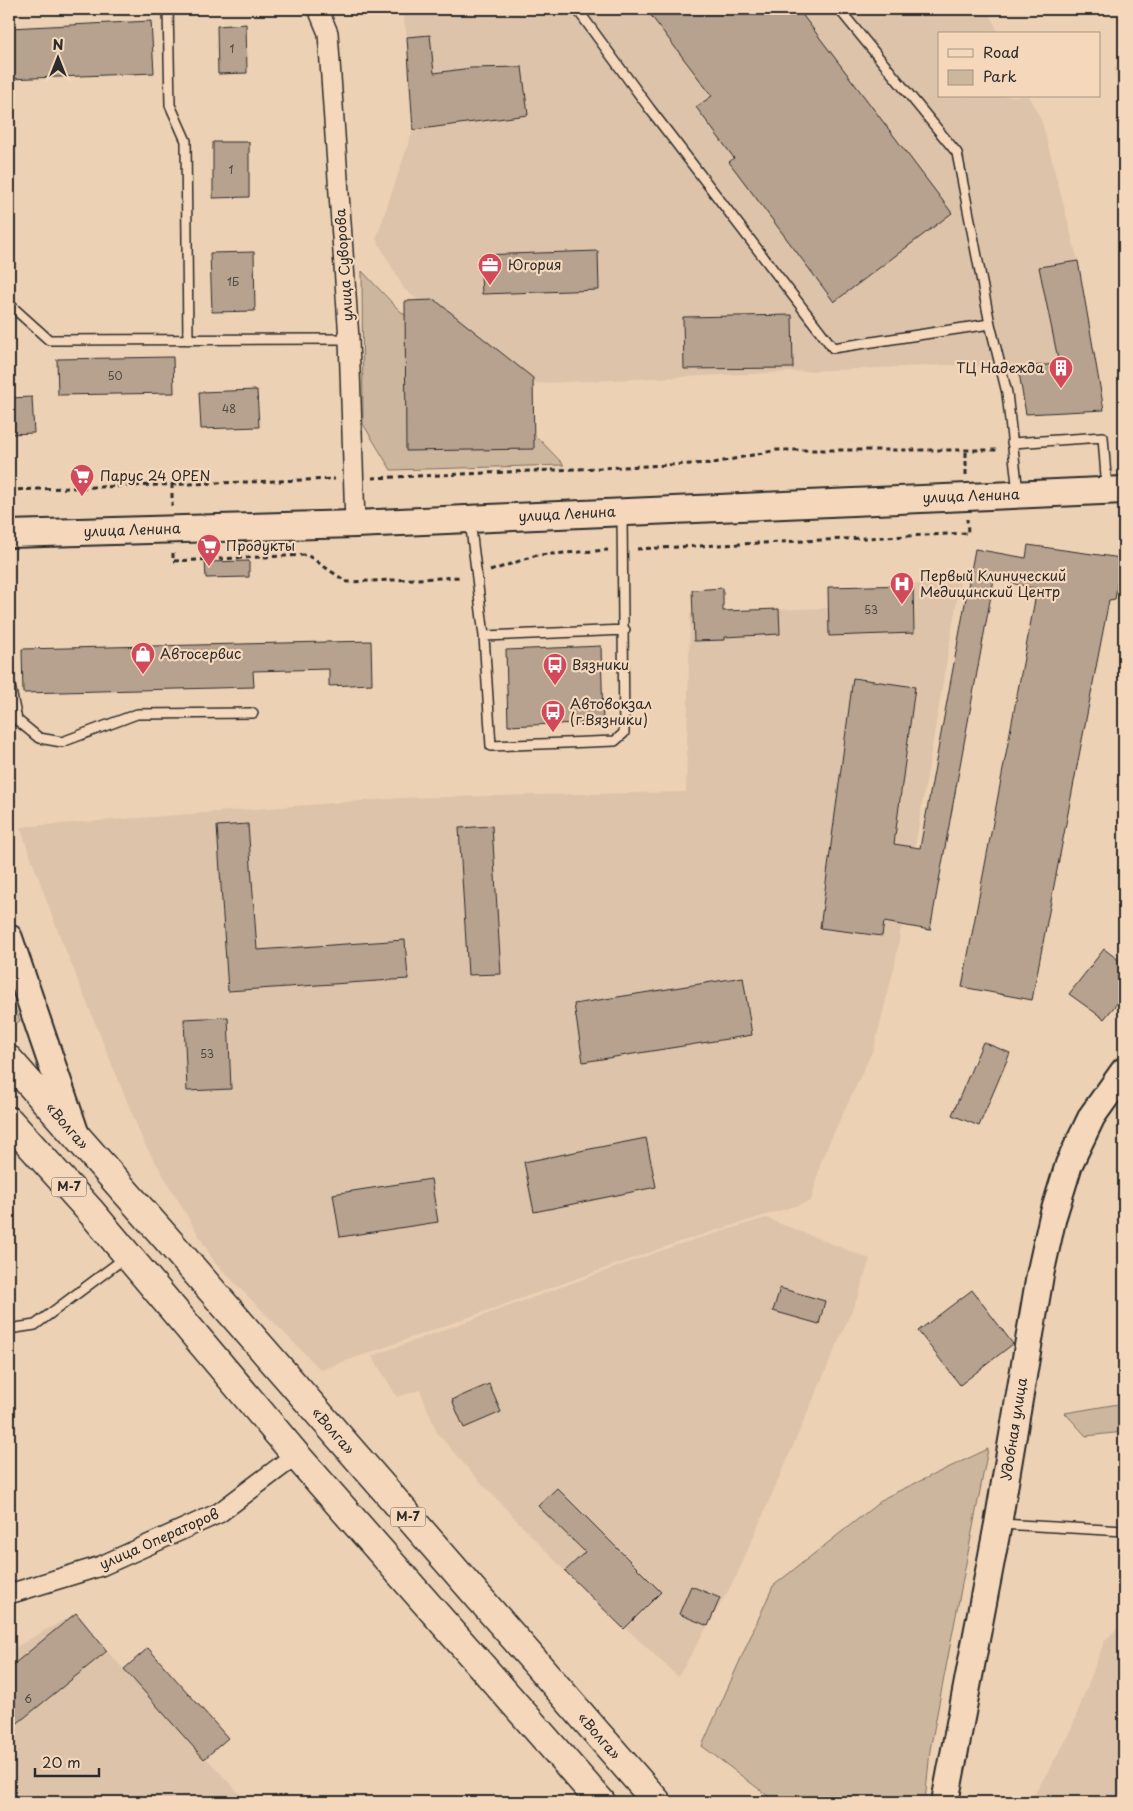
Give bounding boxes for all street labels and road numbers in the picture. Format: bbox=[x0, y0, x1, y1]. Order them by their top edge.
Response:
street label: улица Суворова bbox=[329, 208, 358, 322]
street label: улица Ленина bbox=[922, 483, 1020, 508]
street label: улица Ленина bbox=[518, 500, 616, 527]
street label: улица Ленина bbox=[83, 517, 181, 542]
street label: «Волга» bbox=[41, 1098, 94, 1154]
road number: М-7 bbox=[52, 1178, 86, 1196]
street label: Удобная улица bbox=[995, 1376, 1032, 1482]
street label: «Волга» bbox=[307, 1403, 360, 1459]
street label: улица Операторов bbox=[96, 1503, 222, 1574]
road number: М-7 bbox=[390, 1508, 426, 1526]
street label: «Волга» bbox=[573, 1708, 626, 1764]

